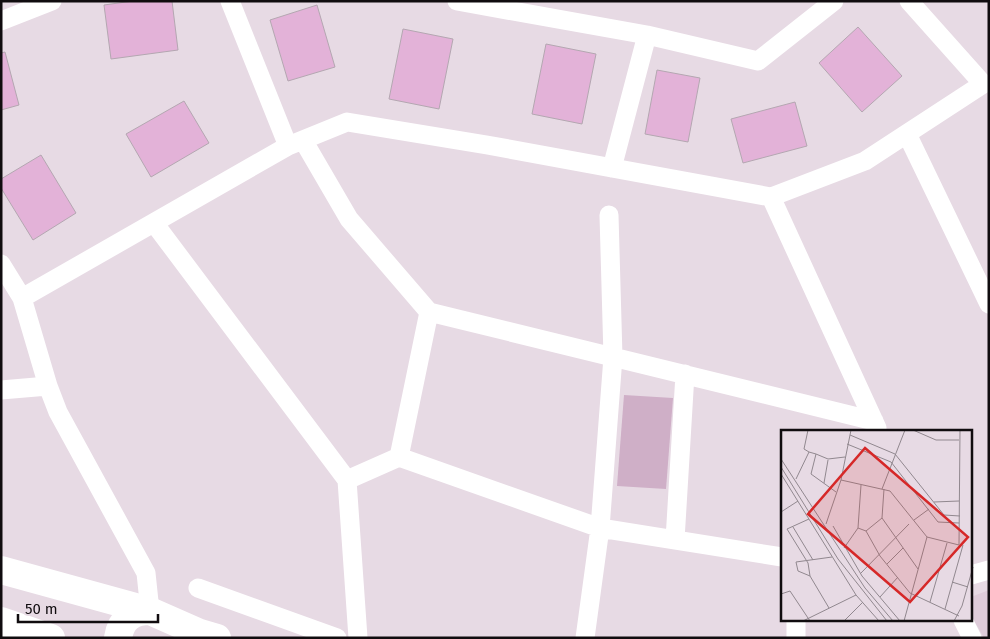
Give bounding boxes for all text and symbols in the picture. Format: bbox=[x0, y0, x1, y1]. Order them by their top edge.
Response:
inset map bbox=[781, 430, 972, 622]
scale bar bbox=[18, 592, 158, 624]
text: 50 m bbox=[25, 600, 58, 618]

